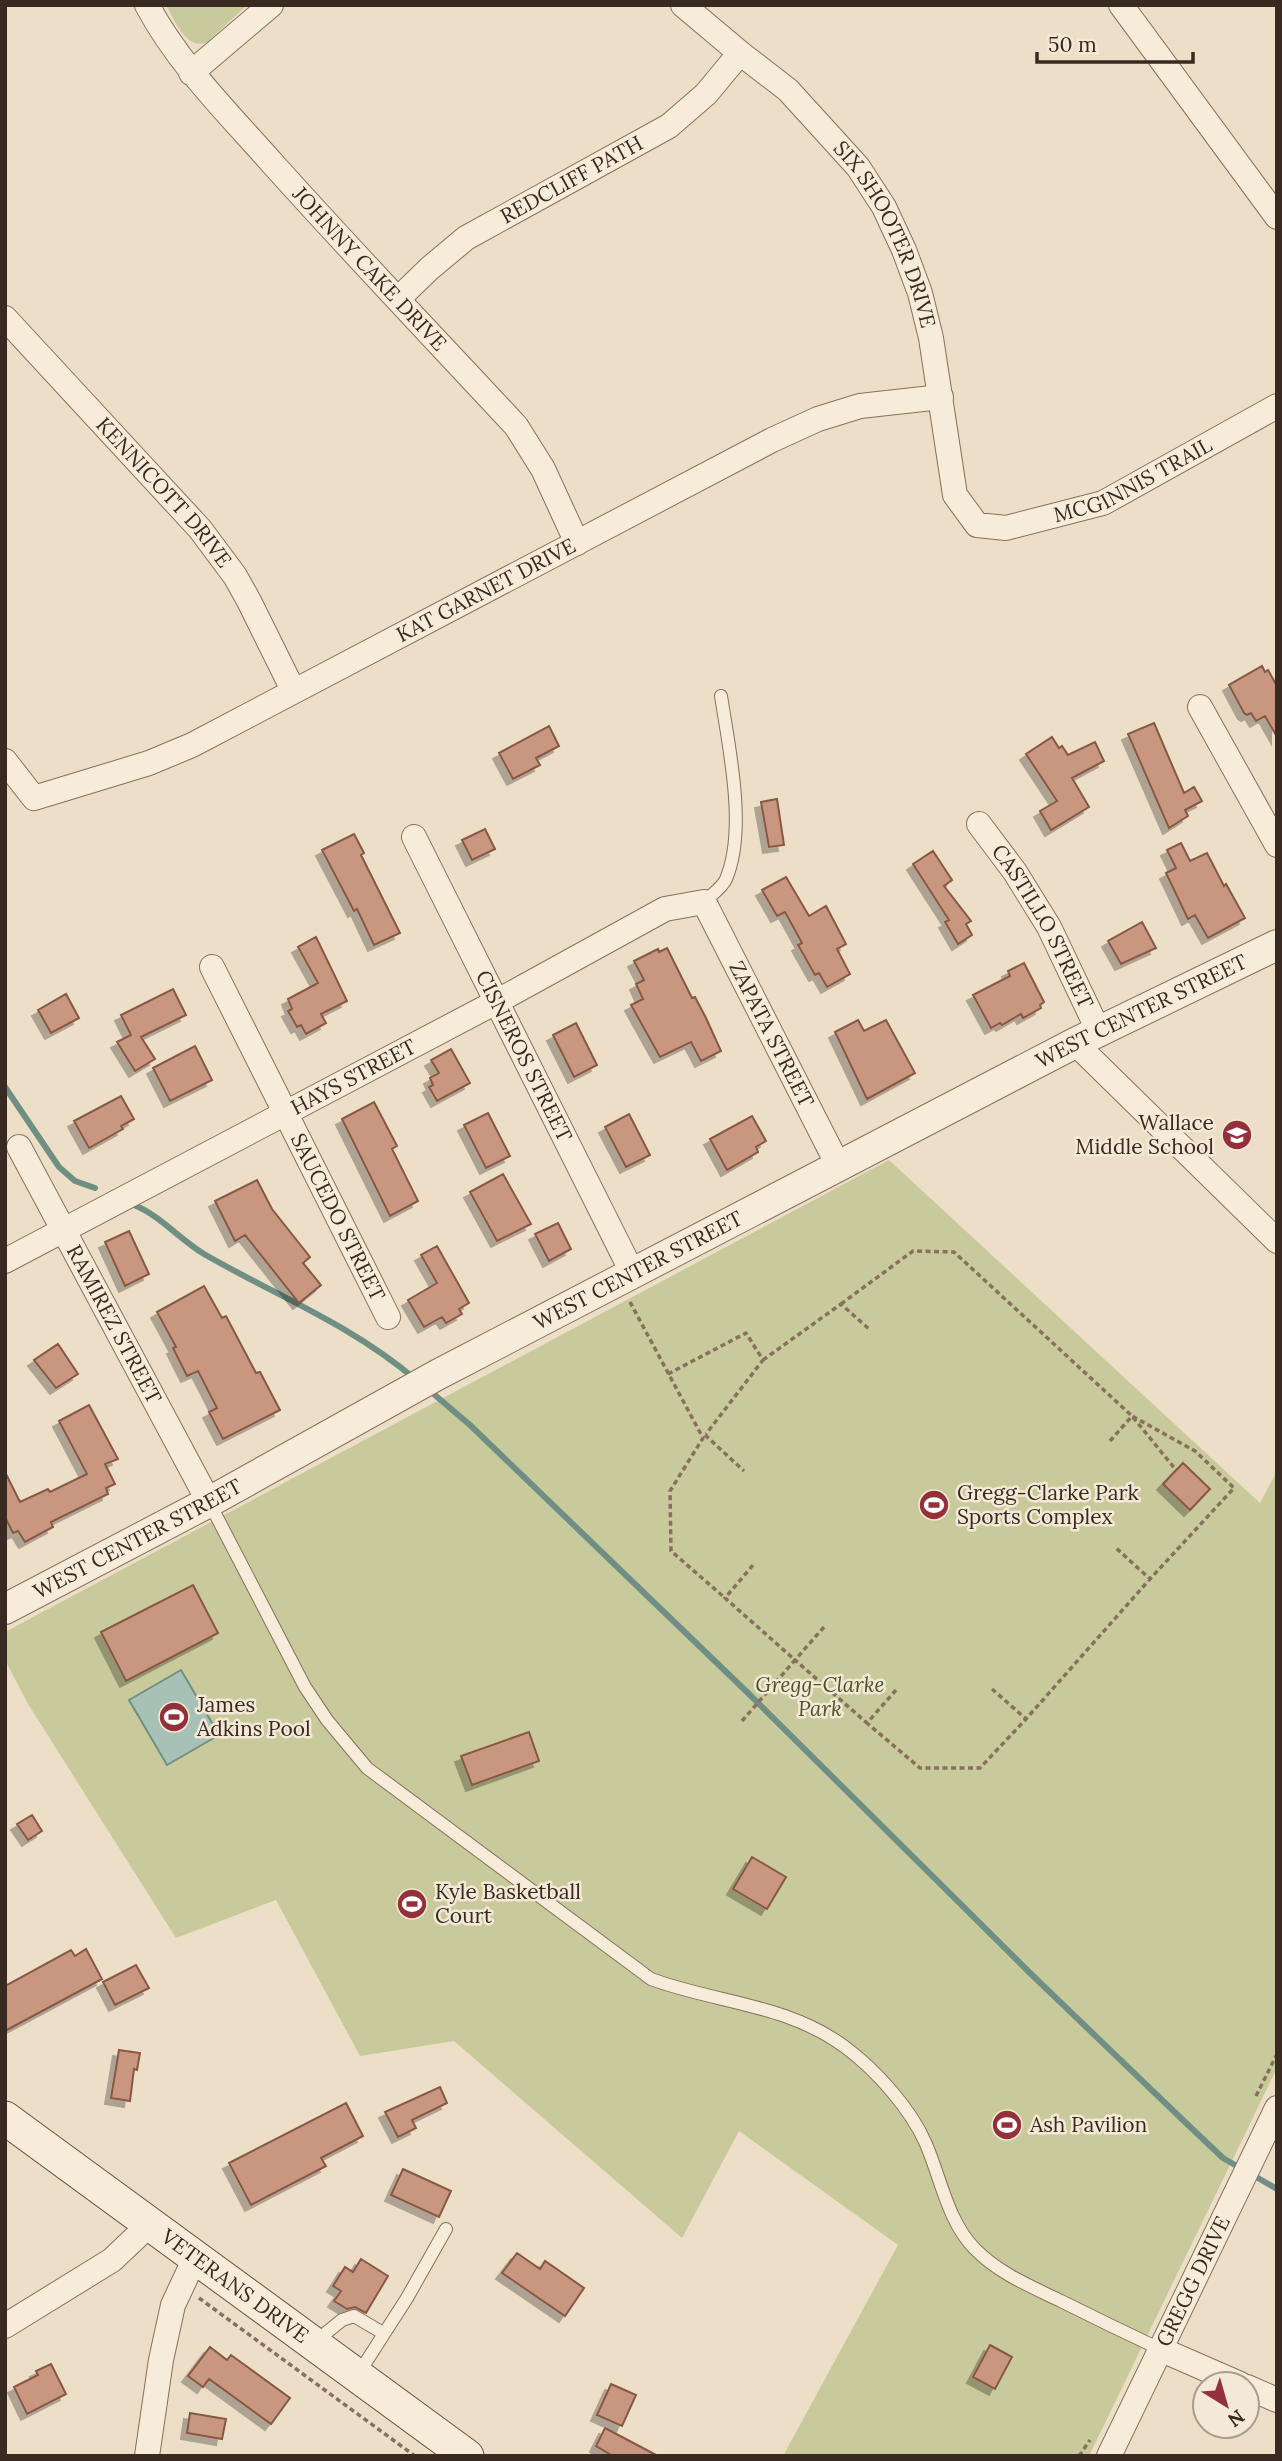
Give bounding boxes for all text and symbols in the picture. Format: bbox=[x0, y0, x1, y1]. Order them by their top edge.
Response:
scale bar bbox=[1037, 21, 1193, 65]
text: 50 m bbox=[1048, 31, 1097, 58]
street label: REDCLIFF PATH bbox=[495, 129, 647, 230]
street label: SIX SHOOTER DRIVE bbox=[828, 135, 942, 330]
street label: JOHNNY CAKE DRIVE bbox=[286, 180, 453, 356]
street label: KENNICOTT DRIVE bbox=[90, 411, 238, 573]
street label: MCGINNIS TRAIL bbox=[1051, 431, 1217, 528]
street label: KAT GARNET DRIVE bbox=[391, 532, 580, 648]
street label: CASTILLO STREET bbox=[986, 839, 1100, 1012]
street label: WEST CENTER STREET bbox=[1031, 948, 1251, 1074]
street label: ZAPATA STREET bbox=[723, 956, 820, 1112]
street label: CISNEROS STREET bbox=[470, 966, 578, 1146]
street label: HAYS STREET bbox=[286, 1033, 420, 1121]
place label: Wallace Middle School bbox=[1075, 1109, 1214, 1160]
school or university icon: Wallace Middle School bbox=[1220, 1118, 1254, 1152]
street label: SAUCEDO STREET bbox=[285, 1129, 392, 1305]
street label: WEST CENTER STREET bbox=[529, 1204, 747, 1335]
street label: RAMIREZ STREET bbox=[61, 1240, 168, 1408]
street label: WEST CENTER STREET bbox=[29, 1472, 246, 1605]
place label: Gregg-Clarke Park Sports Complex bbox=[957, 1479, 1139, 1530]
sports icon: Gregg-Clarke Park Sports Complex bbox=[917, 1488, 951, 1522]
park label: Gregg-Clarke Park bbox=[755, 1671, 885, 1722]
place label: James Adkins Pool bbox=[196, 1691, 311, 1742]
sports icon: James Adkins Pool bbox=[157, 1700, 191, 1734]
place label: Kyle Basketball Court bbox=[435, 1878, 581, 1929]
sports icon: Kyle Basketball Court bbox=[395, 1887, 429, 1921]
sports icon: Ash Pavilion bbox=[990, 2108, 1024, 2142]
place label: Ash Pavilion bbox=[1029, 2111, 1148, 2138]
street label: GREGG DRIVE bbox=[1150, 2211, 1236, 2351]
street label: VETERANS DRIVE bbox=[155, 2222, 315, 2349]
north arrow bbox=[1191, 2370, 1261, 2440]
text: N bbox=[1223, 2405, 1249, 2433]

